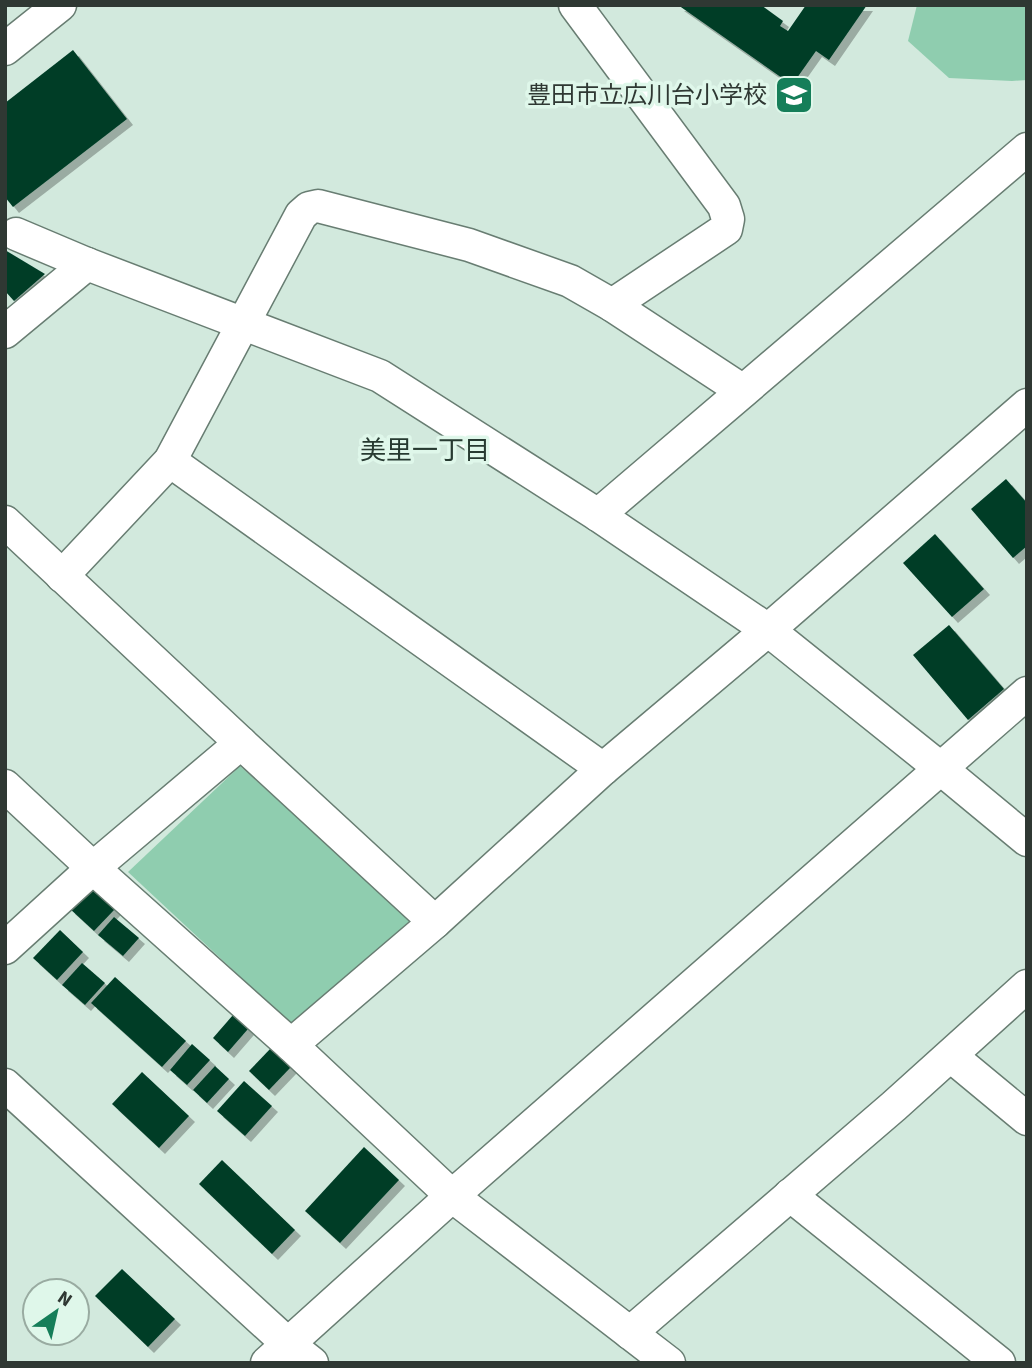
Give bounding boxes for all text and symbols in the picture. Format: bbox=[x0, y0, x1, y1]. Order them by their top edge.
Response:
school or university icon: 豊田市立広川台小学校 bbox=[773, 74, 815, 116]
place label: 豊田市立広川台小学校 bbox=[527, 78, 767, 113]
district label: 美里一丁目 bbox=[360, 432, 490, 469]
north arrow bbox=[21, 1277, 91, 1347]
text: N bbox=[52, 1284, 77, 1314]

